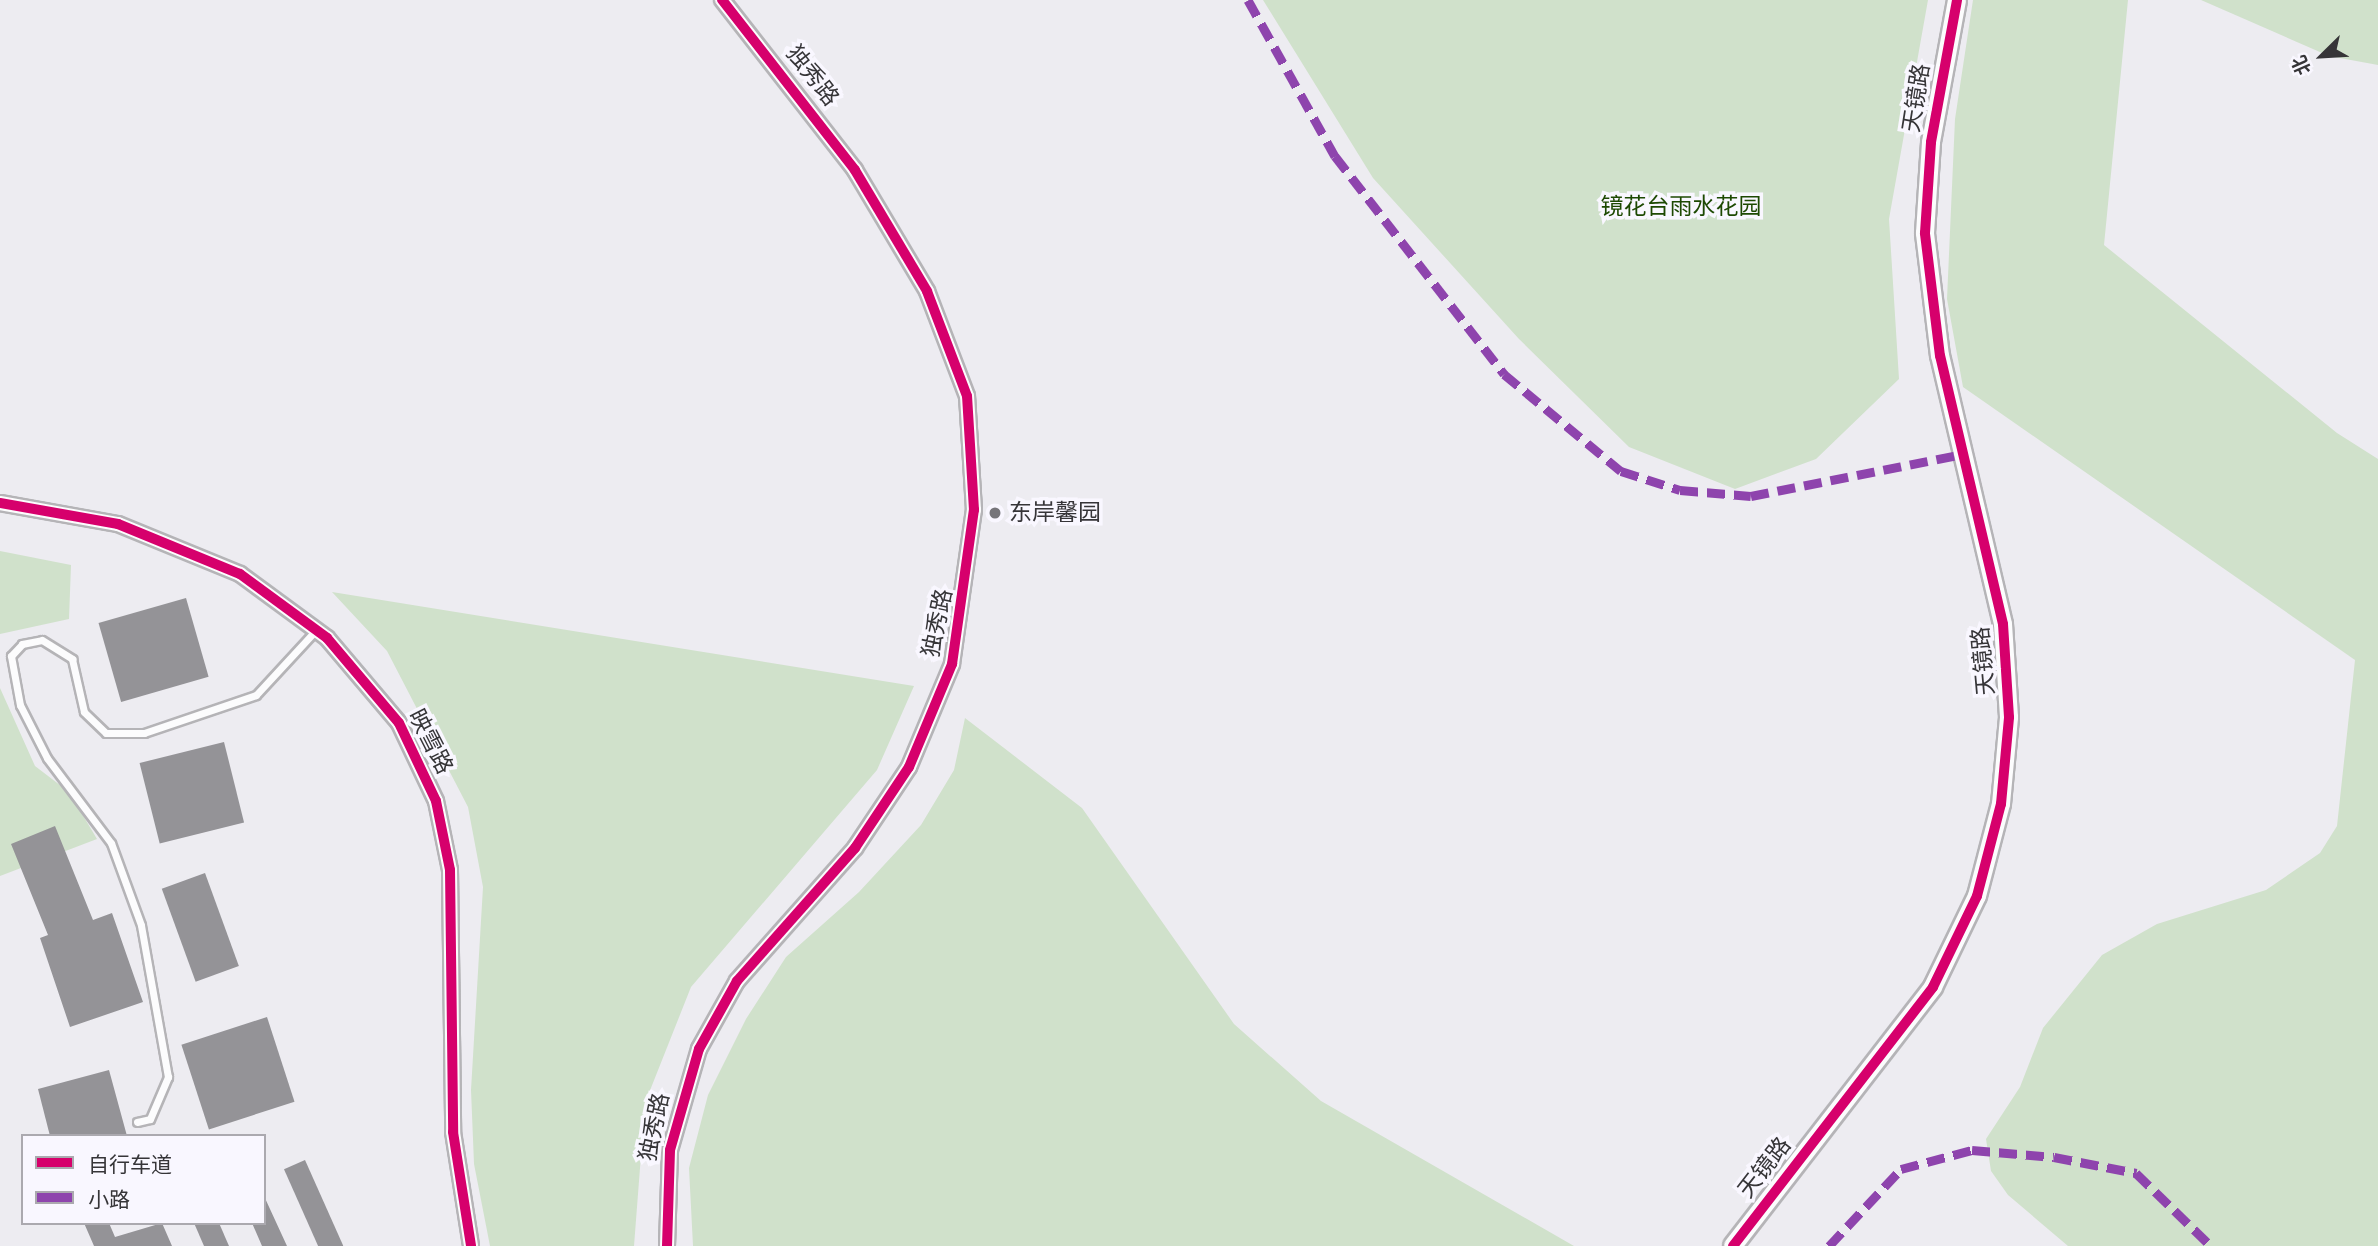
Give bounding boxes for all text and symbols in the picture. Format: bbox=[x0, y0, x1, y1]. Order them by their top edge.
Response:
north arrow bbox=[2287, 21, 2357, 91]
street label: 独秀路 bbox=[780, 40, 844, 112]
text: 北 bbox=[2288, 51, 2317, 78]
street label: 天镜路 bbox=[1898, 62, 1936, 134]
park label: 镜花台雨水花园 bbox=[1601, 193, 1761, 221]
place label: 东岸馨园 bbox=[1009, 499, 1101, 527]
marker: 东岸馨园 bbox=[987, 505, 1003, 521]
street label: 独秀路 bbox=[917, 586, 959, 660]
street label: 天镜路 bbox=[1967, 625, 2001, 697]
street label: 映雪路 bbox=[402, 705, 458, 779]
street label: 独秀路 bbox=[634, 1090, 676, 1164]
street label: 天镜路 bbox=[1733, 1132, 1797, 1204]
legend bbox=[21, 1134, 266, 1225]
text: 自行车道 bbox=[88, 1153, 172, 1178]
text: 小路 bbox=[88, 1188, 130, 1213]

